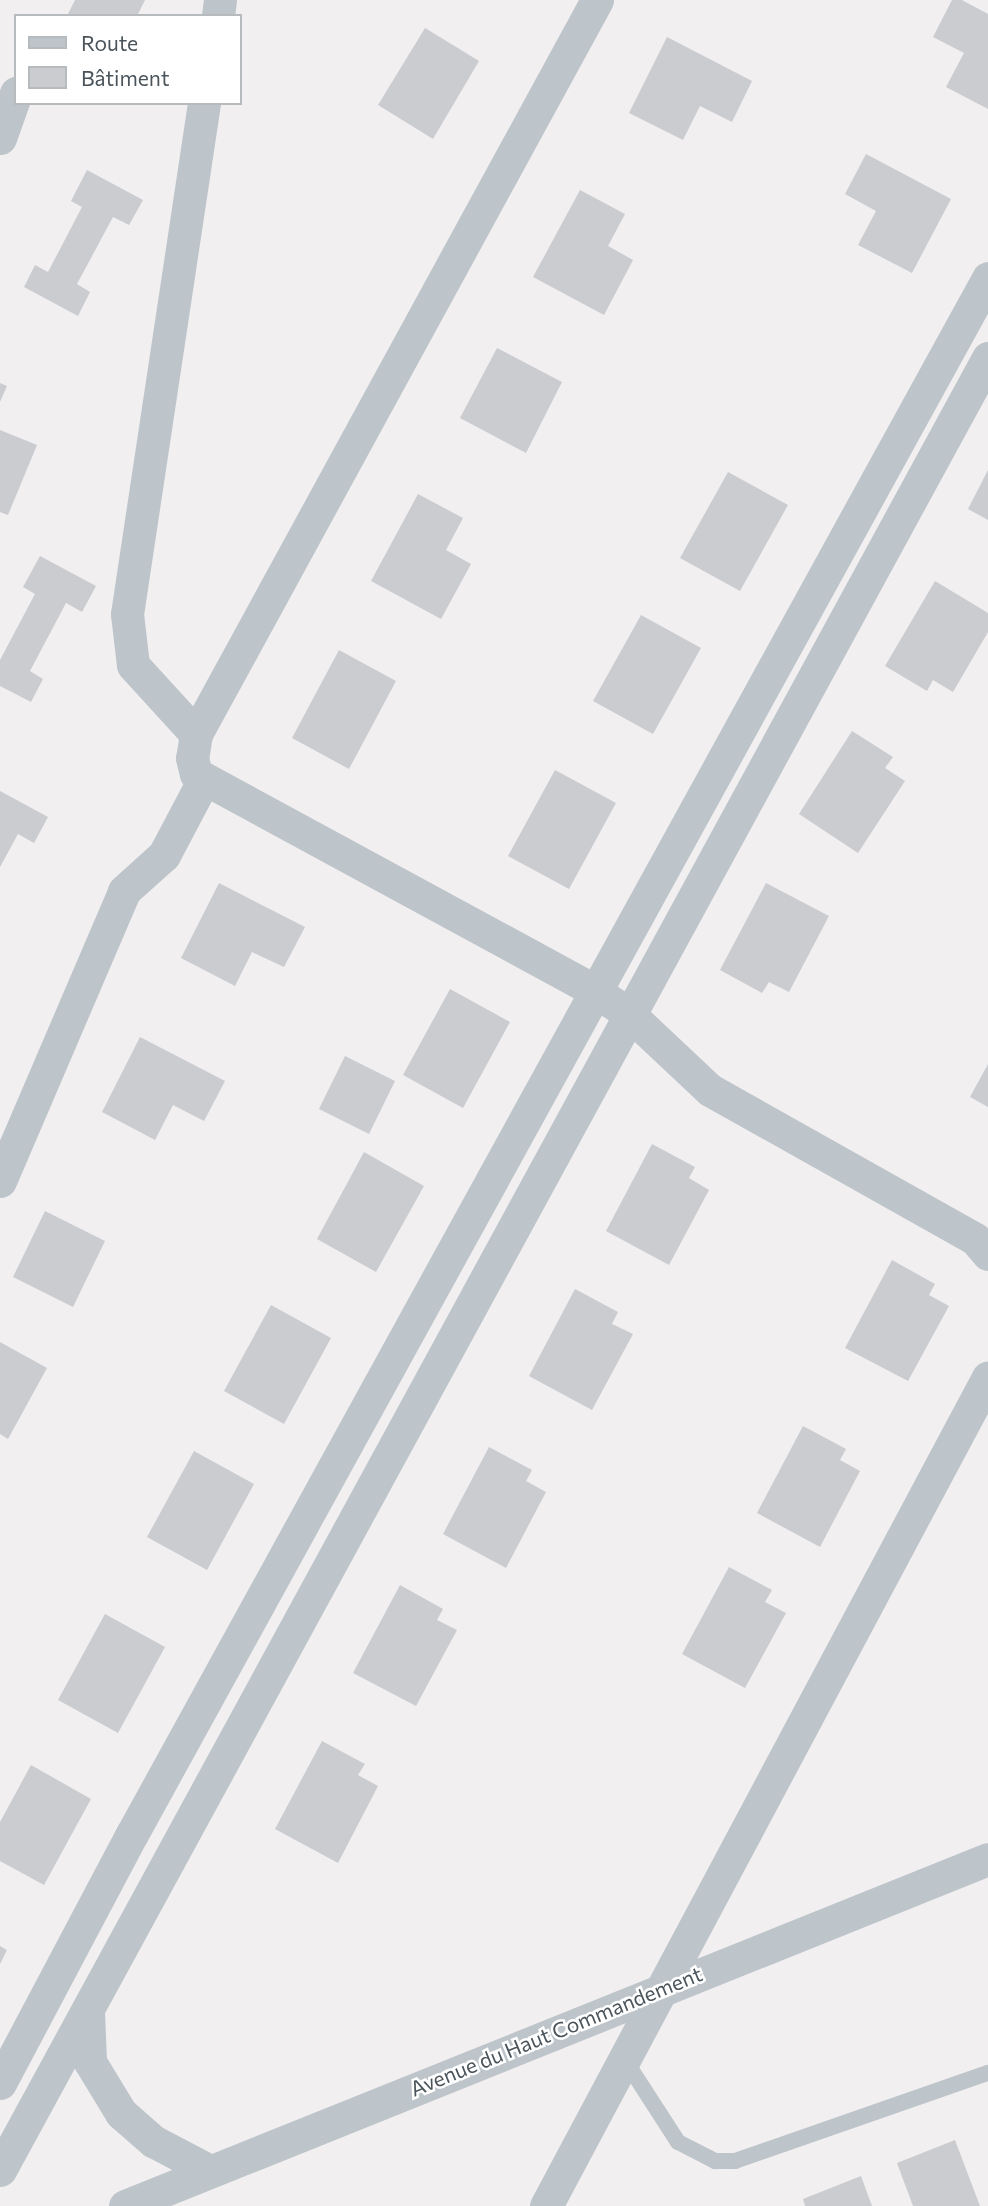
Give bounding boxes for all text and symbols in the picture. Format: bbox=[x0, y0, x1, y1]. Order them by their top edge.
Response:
legend bbox=[14, 14, 242, 105]
text: Route bbox=[81, 30, 138, 55]
text: Bâtiment bbox=[81, 65, 170, 90]
street label: Avenue du Haut Commandement bbox=[406, 1961, 706, 2101]

